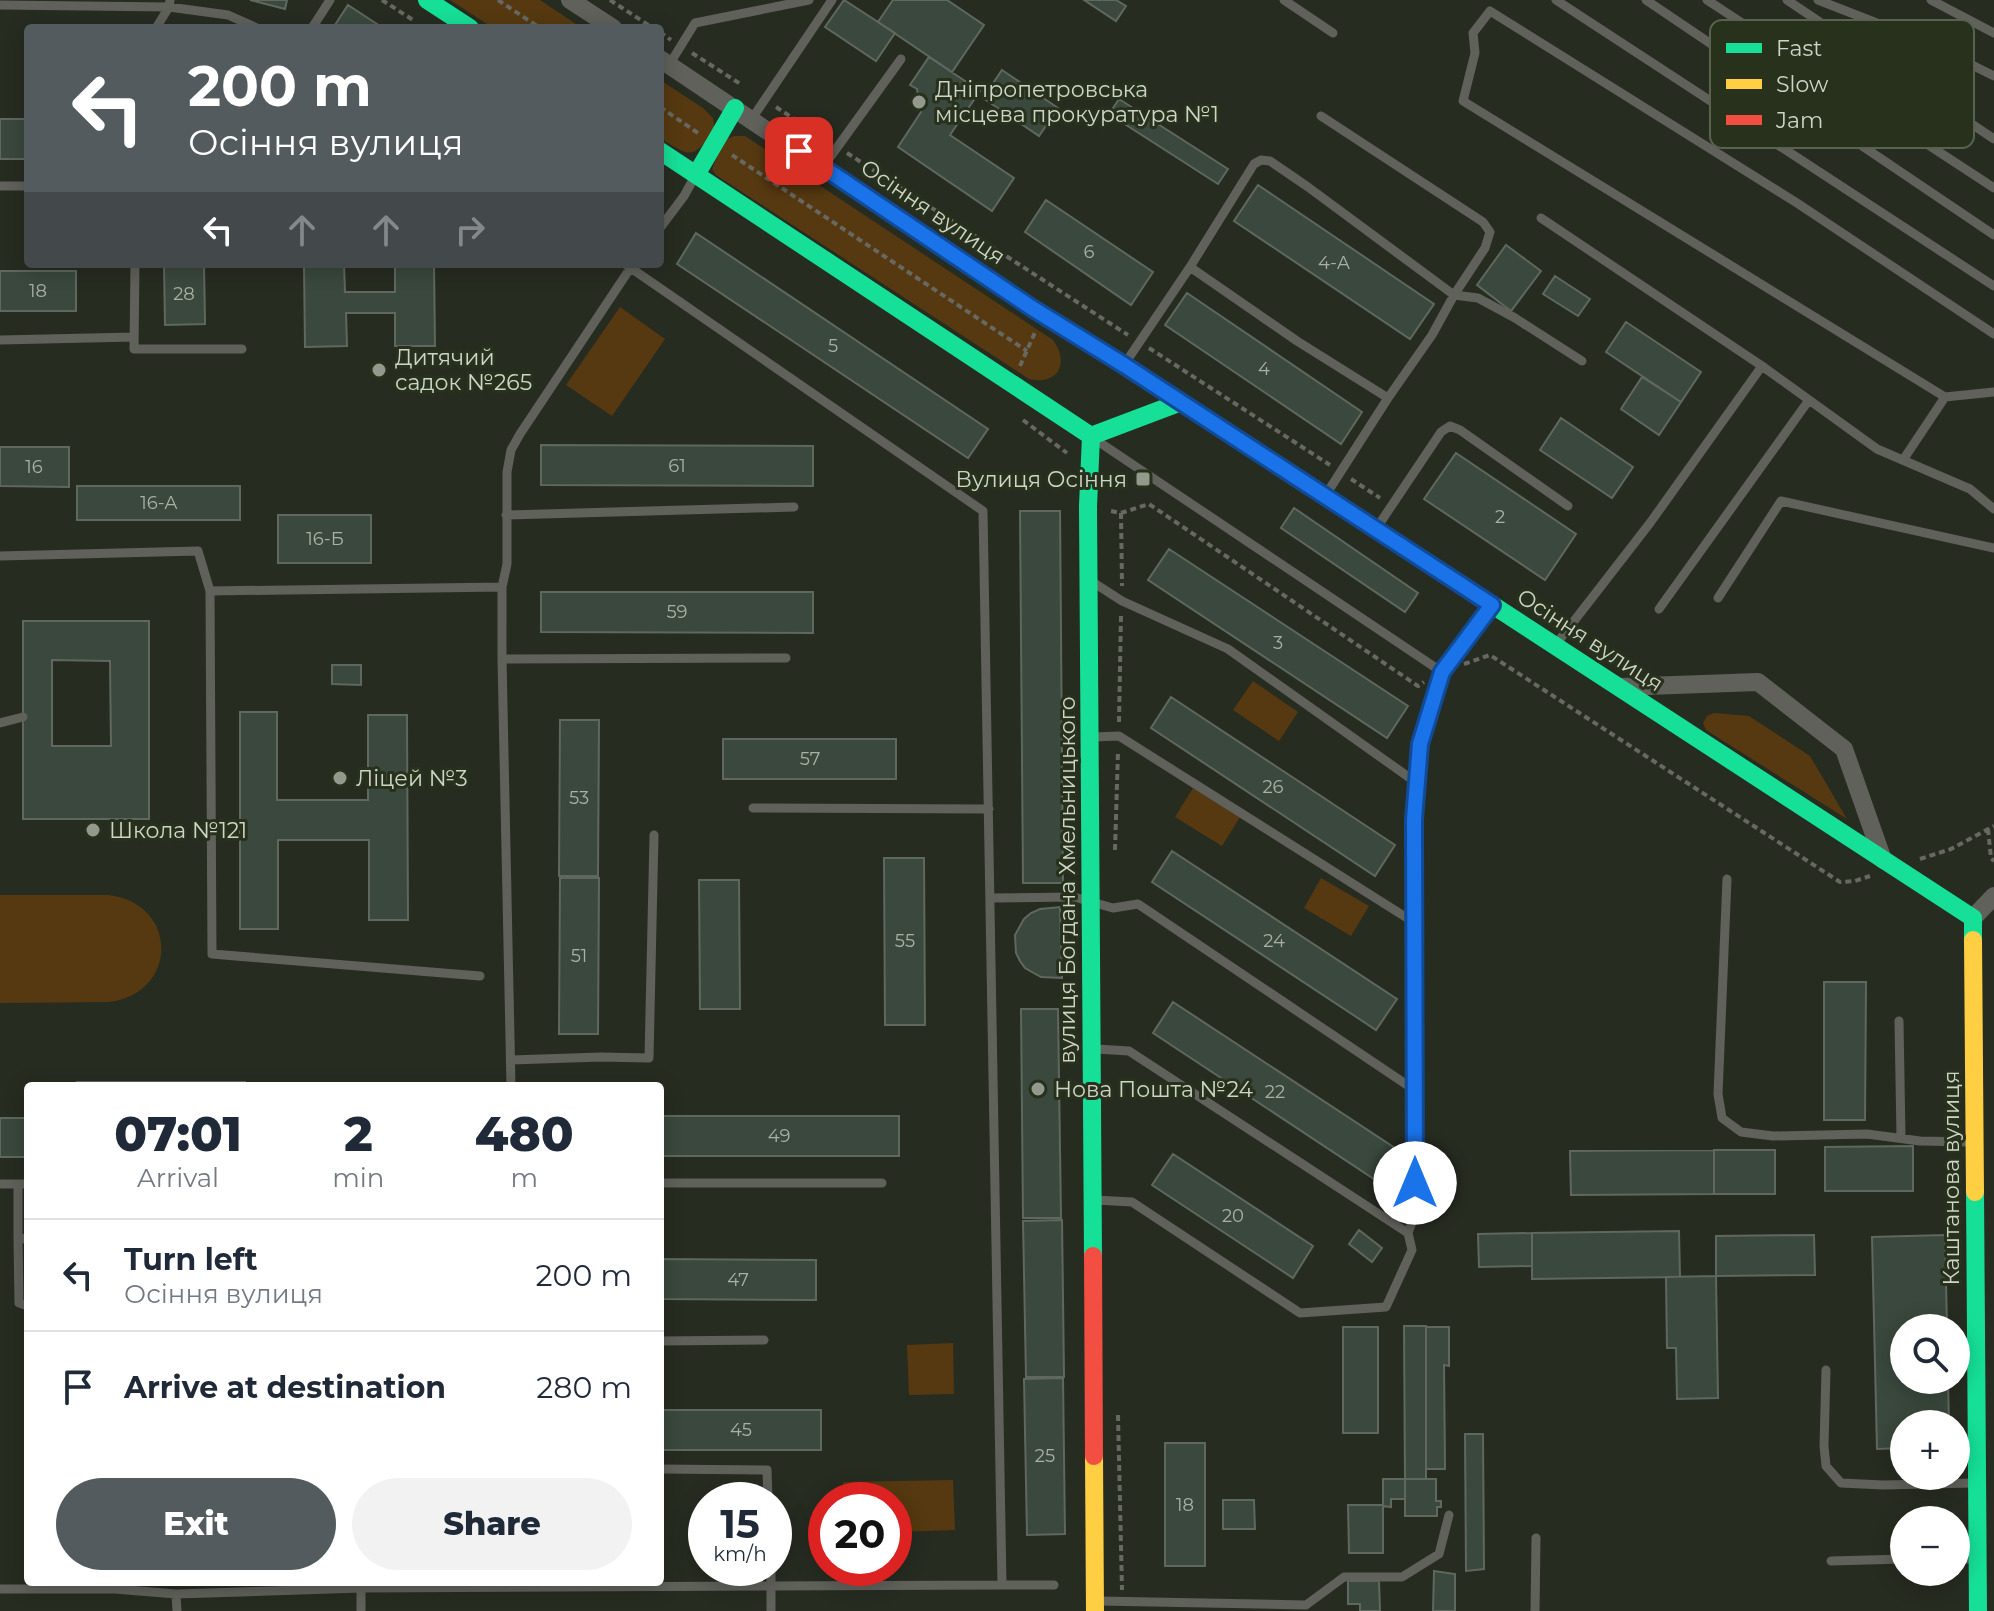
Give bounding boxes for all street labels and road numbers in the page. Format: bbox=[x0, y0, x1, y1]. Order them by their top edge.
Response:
street label: Осіння вулиця bbox=[856, 154, 1010, 270]
street label: Осіння вулиця bbox=[1512, 583, 1668, 697]
street label: вулиця Богдана Хмельницького bbox=[1054, 696, 1081, 1064]
street label: Каштанова вулиця bbox=[1938, 1071, 1965, 1285]

